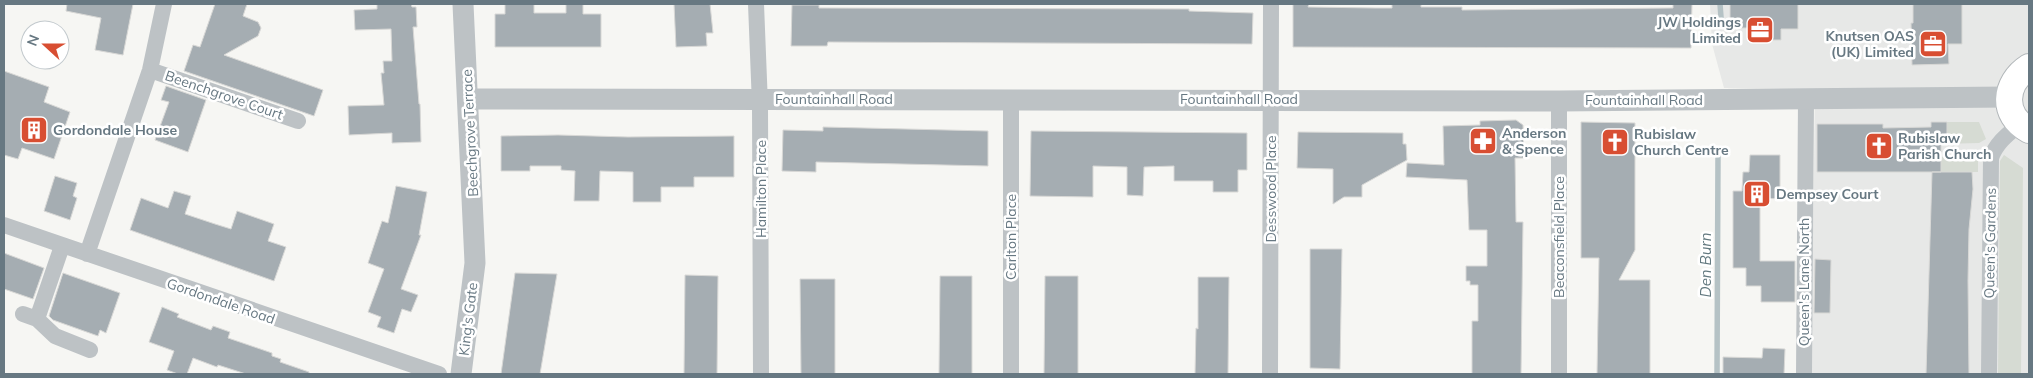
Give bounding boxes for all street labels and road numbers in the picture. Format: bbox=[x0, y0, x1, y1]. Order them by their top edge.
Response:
street label: Beenchgrove Court bbox=[163, 66, 285, 124]
street label: Beechgrove Terrace bbox=[458, 69, 482, 197]
street label: Fountainhall Road bbox=[775, 90, 893, 108]
street label: Fountainhall Road bbox=[1180, 90, 1298, 108]
street label: Fountainhall Road bbox=[1585, 91, 1703, 109]
street label: Desswood Place bbox=[1262, 135, 1280, 243]
street label: Hamilton Place bbox=[752, 140, 770, 238]
street label: Beaconsfield Place bbox=[1550, 176, 1568, 298]
street label: Queen's Gardens bbox=[1980, 187, 2000, 299]
street label: Carlton Place bbox=[1002, 194, 1020, 280]
street label: Queen's Lane North bbox=[1795, 218, 1813, 346]
street label: Gordondale Road bbox=[164, 274, 278, 328]
street label: King's Gate bbox=[455, 281, 481, 357]

